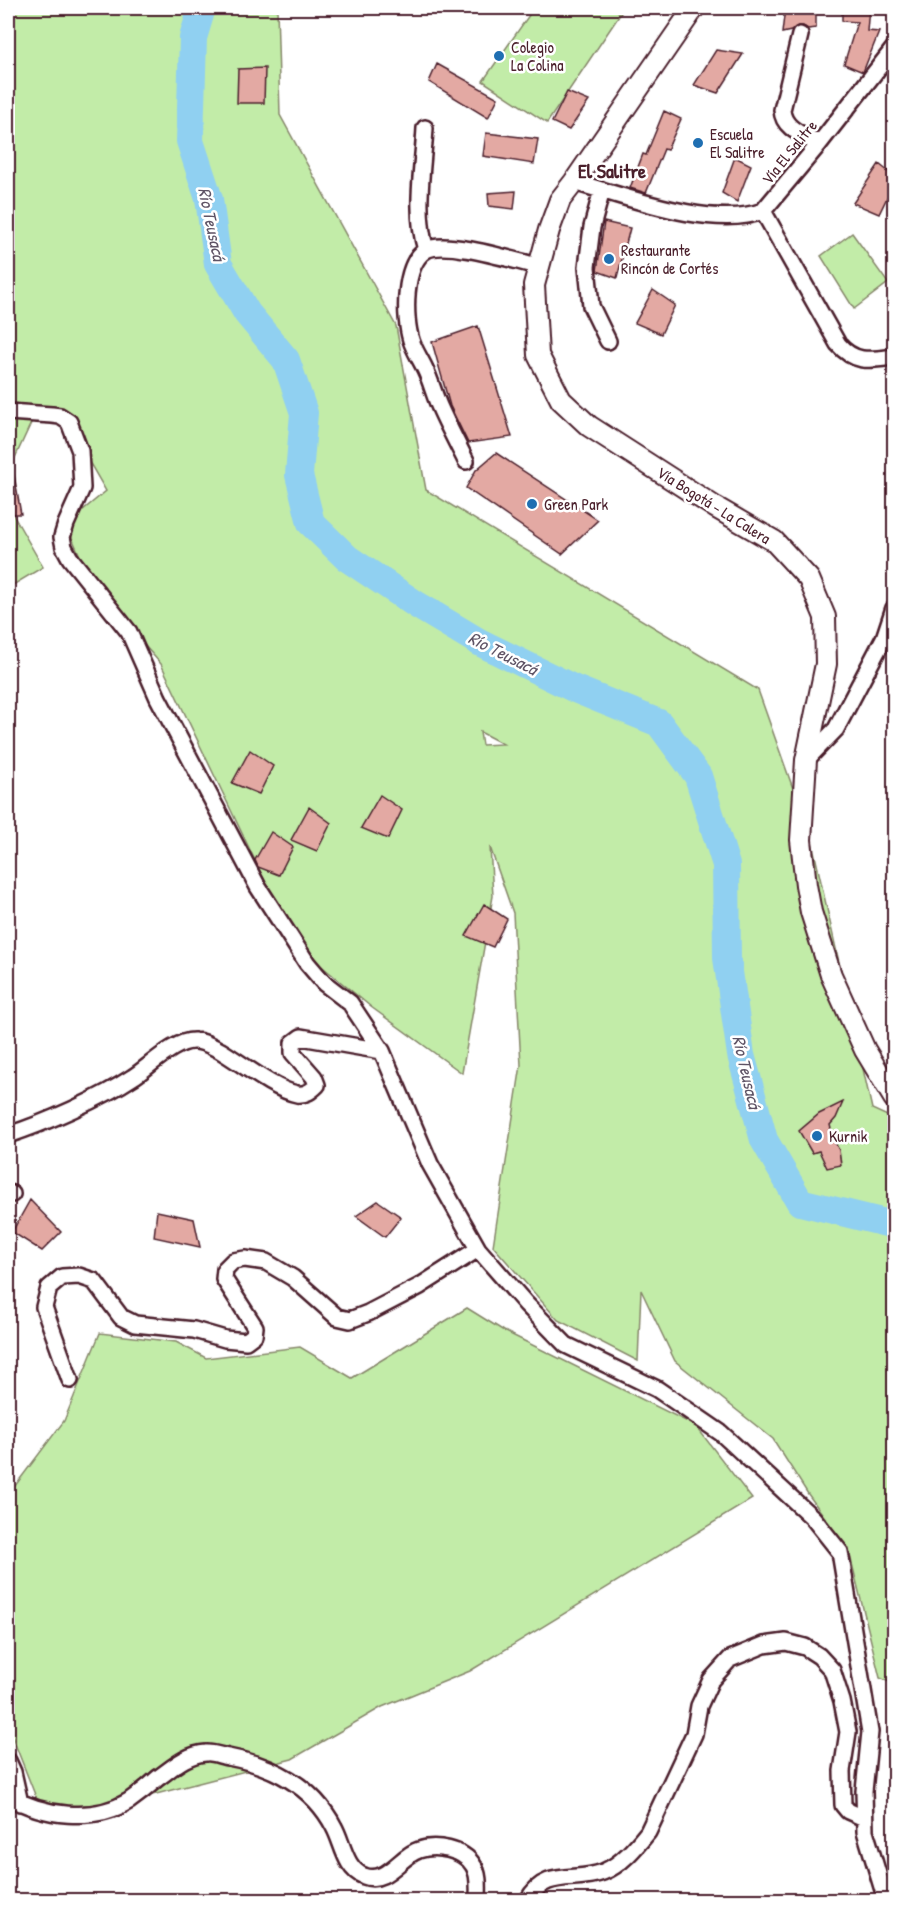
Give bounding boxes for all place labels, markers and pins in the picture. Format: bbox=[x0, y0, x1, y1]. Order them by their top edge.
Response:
place label: Colegio La Colina bbox=[511, 36, 563, 76]
marker: Colegio La Colina bbox=[492, 49, 506, 63]
place label: Escuela El Salitre bbox=[710, 123, 765, 163]
marker: Escuela El Salitre bbox=[691, 136, 705, 150]
place label: Restaurante Rincón de Cortés bbox=[621, 239, 718, 279]
marker: Restaurante Rincón de Cortés bbox=[602, 252, 616, 266]
place label: Green Park bbox=[544, 493, 609, 515]
marker: Green Park bbox=[525, 497, 539, 511]
place label: Kurnik bbox=[829, 1125, 868, 1147]
marker: Kurnik bbox=[810, 1129, 824, 1143]

